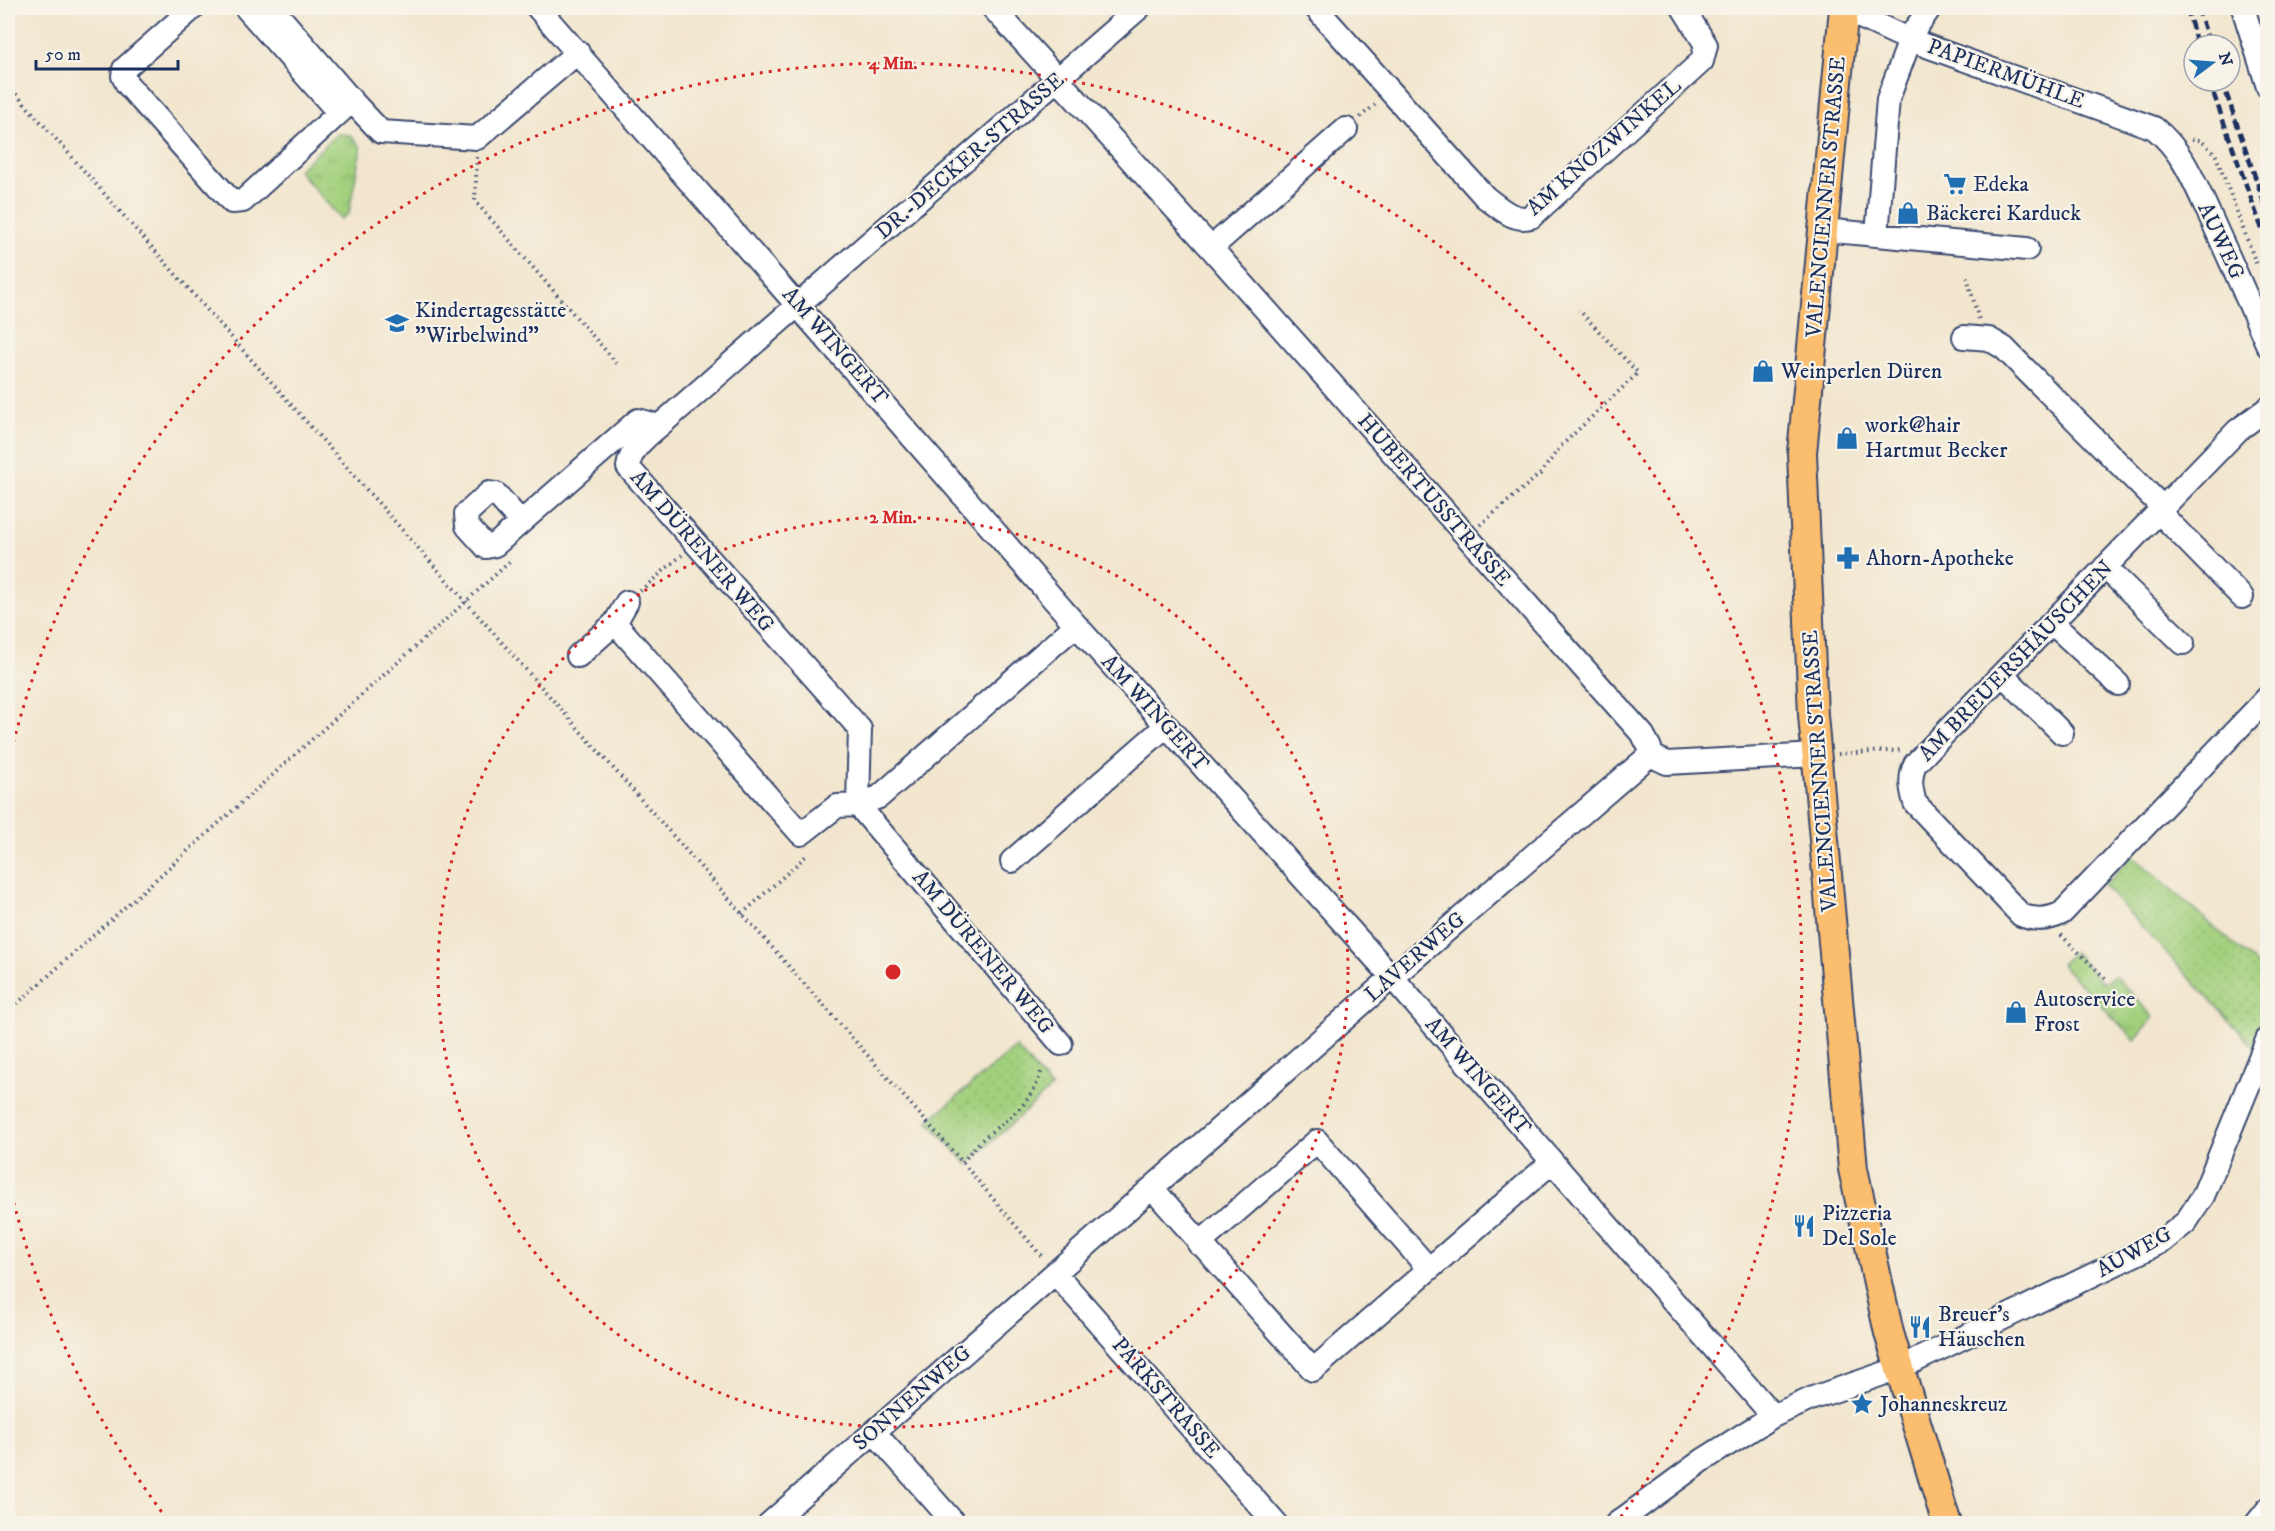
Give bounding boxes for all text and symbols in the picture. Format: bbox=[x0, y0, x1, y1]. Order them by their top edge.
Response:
scale bar bbox=[36, 33, 178, 71]
street label: PAPIERMÜHLE bbox=[1924, 33, 2088, 115]
north arrow bbox=[2182, 33, 2242, 93]
text: 50 m bbox=[45, 44, 81, 66]
text: N bbox=[2214, 50, 2237, 68]
text: 4 Min. bbox=[868, 53, 917, 75]
street label: VALENCIENNER STRASSE bbox=[1800, 55, 1852, 340]
street label: DR.-DECKER-STRASSE bbox=[870, 67, 1070, 245]
street label: AM KNOZWINKEL bbox=[1521, 72, 1687, 221]
supermarket icon: Edeka bbox=[1942, 171, 1968, 197]
place label: Edeka bbox=[1973, 171, 2030, 198]
street label: AUWEG bbox=[2192, 198, 2250, 284]
shop icon: Bäckerei Karduck bbox=[1895, 200, 1921, 226]
place label: Bäckerei Karduck bbox=[1926, 200, 2081, 227]
street label: AM WINGERT bbox=[776, 281, 894, 411]
place label: Kindertagesstätte "Wirbelwind" bbox=[415, 297, 566, 349]
school or university icon: Kindertagesstätte "Wirbelwind" bbox=[384, 310, 410, 336]
shop icon: Weinperlen Düren bbox=[1750, 358, 1776, 384]
place label: Weinperlen Düren bbox=[1780, 358, 1943, 385]
street label: HUBERTUSSTRASSE bbox=[1352, 408, 1516, 592]
place label: work@hair Hartmut Becker bbox=[1864, 412, 2008, 464]
shop icon: work@hair Hartmut Becker bbox=[1834, 425, 1860, 451]
street label: AM DÜRENER WEG bbox=[624, 464, 780, 638]
text: 2 Min. bbox=[869, 507, 917, 529]
pharmacy icon: Ahorn-Apotheke bbox=[1835, 545, 1861, 571]
place label: Ahorn-Apotheke bbox=[1866, 545, 2014, 572]
street label: AM BREUERSHÄUSCHEN bbox=[1913, 555, 2119, 767]
street label: VALENCIENNER STRASSE bbox=[1797, 629, 1843, 914]
street label: AM WINGERT bbox=[1095, 649, 1215, 777]
street label: AM DÜRENER WEG bbox=[906, 864, 1060, 1040]
street label: LAVERWEG bbox=[1359, 906, 1471, 1008]
centre of rings bbox=[883, 962, 903, 982]
place label: Autoservice Frost bbox=[2034, 986, 2135, 1038]
shop icon: Autoservice Frost bbox=[2003, 999, 2029, 1025]
street label: AM WINGERT bbox=[1419, 1011, 1537, 1141]
place label: Pizzeria Del Sole bbox=[1822, 1200, 1897, 1252]
restaurant icon: Pizzeria Del Sole bbox=[1791, 1213, 1817, 1239]
street label: AUWEG bbox=[2092, 1220, 2176, 1284]
place label: Breuer's Häuschen bbox=[1938, 1301, 2026, 1353]
restaurant icon: Breuer's Häuschen bbox=[1907, 1314, 1933, 1340]
street label: PARKSTRASSE bbox=[1106, 1332, 1226, 1464]
street label: SONNENWEG bbox=[847, 1339, 977, 1457]
place icon: Johanneskreuz bbox=[1849, 1391, 1875, 1417]
place label: Johanneskreuz bbox=[1878, 1391, 2008, 1418]

